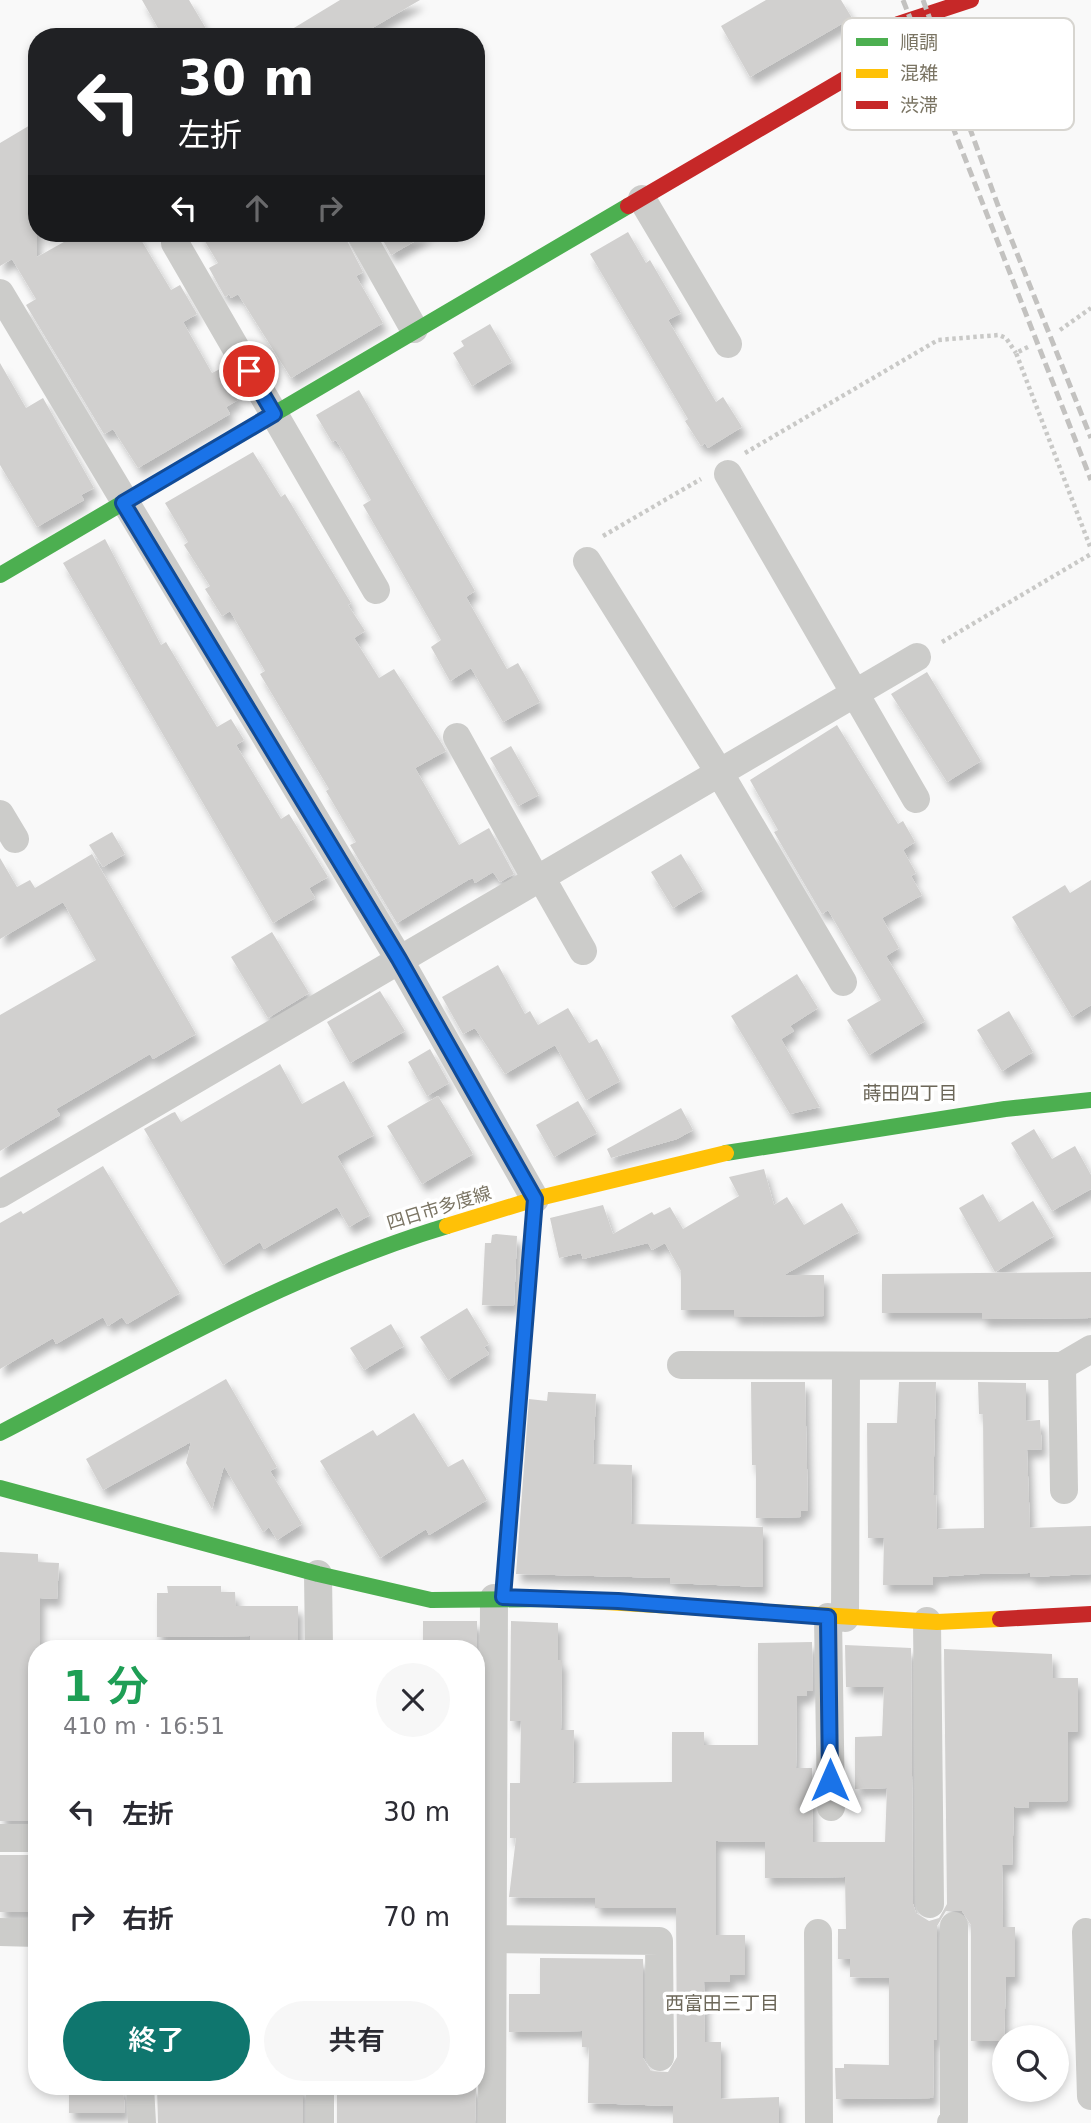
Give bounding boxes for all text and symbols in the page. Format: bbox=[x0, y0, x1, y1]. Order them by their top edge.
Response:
legend bbox=[842, 18, 1074, 130]
text: 順調 bbox=[900, 31, 938, 53]
text: 30 m bbox=[178, 50, 314, 107]
icon: left bbox=[63, 56, 154, 147]
text: 混雑 bbox=[900, 62, 938, 84]
text: 渋滞 bbox=[900, 94, 938, 116]
text: 左折 bbox=[178, 116, 242, 154]
icon: left bbox=[165, 189, 203, 227]
icon: ahead bbox=[238, 189, 276, 227]
icon: right bbox=[311, 189, 349, 227]
pin bbox=[219, 341, 279, 401]
icon: arrive bbox=[230, 352, 268, 390]
district label: 蒔田四丁目 bbox=[862, 1082, 958, 1104]
street label: 四日市多度線 bbox=[384, 1182, 494, 1233]
text: 1 分 bbox=[63, 1662, 149, 1711]
button: close bbox=[376, 1663, 450, 1737]
text: 410 m · 16:51 bbox=[63, 1713, 225, 1739]
position arrow bbox=[793, 1743, 867, 1817]
icon: left bbox=[63, 1793, 101, 1831]
text: 30 m bbox=[383, 1797, 450, 1827]
text: 左折 bbox=[122, 1799, 174, 1829]
icon: right bbox=[63, 1898, 101, 1936]
text: 70 m bbox=[383, 1902, 450, 1932]
text: 右折 bbox=[122, 1904, 174, 1934]
district label: 西富田三丁目 bbox=[665, 1992, 779, 2014]
button: 終了 bbox=[63, 2001, 250, 2081]
button: 共有 bbox=[264, 2001, 450, 2081]
map controls bbox=[992, 2025, 1069, 2102]
button: search bbox=[992, 2025, 1069, 2102]

